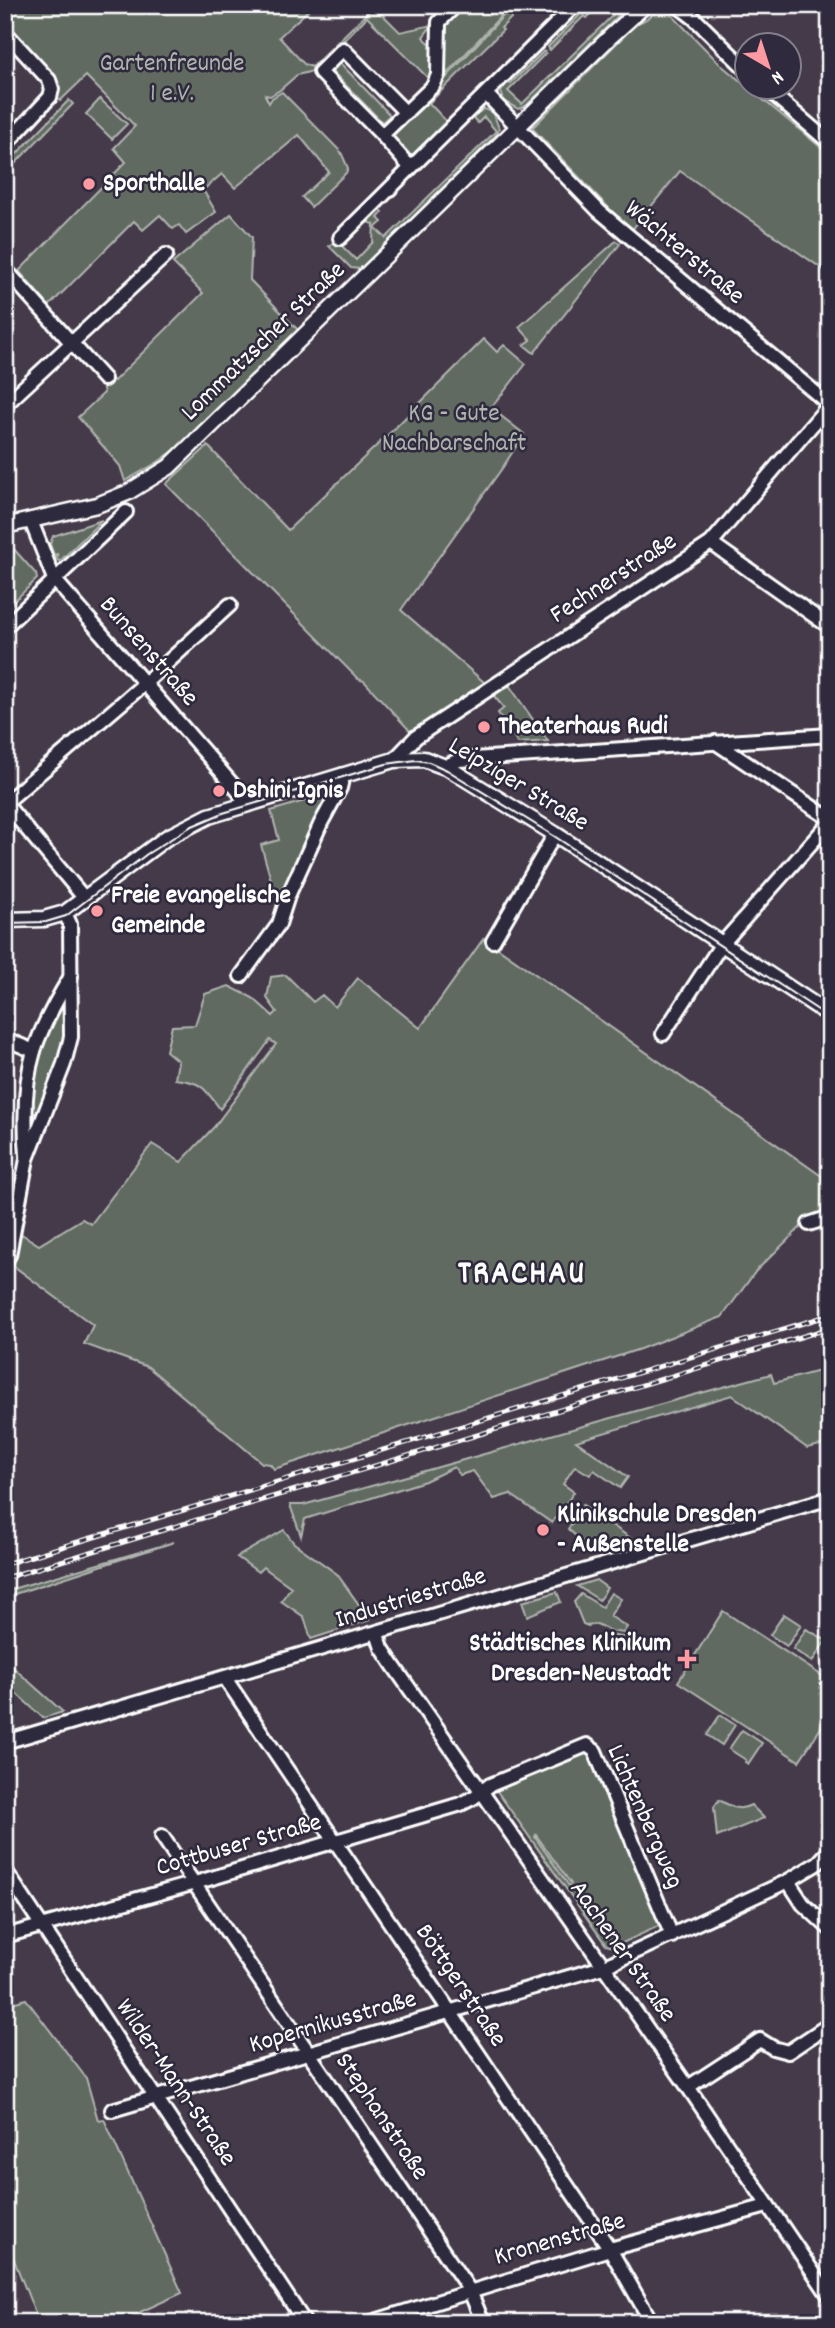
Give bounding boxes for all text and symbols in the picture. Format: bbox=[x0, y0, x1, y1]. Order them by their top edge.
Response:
north arrow bbox=[734, 32, 804, 102]
park label: Gartenfreunde 1 e.V. bbox=[99, 46, 245, 113]
text: N bbox=[764, 63, 789, 90]
place label: Sporthalle bbox=[103, 166, 205, 203]
marker: Sporthalle bbox=[81, 176, 97, 192]
street label: Wächterstraße bbox=[616, 192, 752, 314]
street label: Lommatzscher Straße bbox=[173, 253, 355, 431]
park label: KG - Gute Nachbarschaft bbox=[382, 396, 527, 463]
street label: Fechnerstraße bbox=[543, 524, 685, 634]
street label: Bunsenstraße bbox=[89, 588, 207, 716]
place label: Theaterhaus Rudi bbox=[498, 709, 668, 746]
marker: Theaterhaus Rudi bbox=[476, 719, 492, 735]
street label: Leipziger Straße bbox=[441, 728, 595, 842]
place label: Dshini Ignis bbox=[233, 773, 344, 810]
marker: Dshini Ignis bbox=[211, 783, 227, 799]
place label: Freie evangelische Gemeinde bbox=[111, 878, 291, 945]
marker: Freie evangelische Gemeinde bbox=[89, 903, 105, 919]
district label: TRACHAU bbox=[458, 1252, 586, 1299]
place label: Klinikschule Dresden - Außenstelle bbox=[557, 1497, 757, 1564]
marker: Klinikschule Dresden - Außenstelle bbox=[535, 1522, 551, 1538]
street label: Industriestraße bbox=[331, 1558, 491, 1640]
place label: Städtisches Klinikum Dresden-Neustadt bbox=[469, 1626, 671, 1693]
marker: Städtisches Klinikum Dresden-Neustadt bbox=[677, 1649, 697, 1669]
street label: Lichtenbergweg bbox=[596, 1739, 692, 1895]
street label: Cottbuser Straße bbox=[152, 1805, 326, 1887]
street label: Aachener Straße bbox=[559, 1873, 685, 2031]
street label: Böttgerstraße bbox=[405, 1917, 515, 2055]
street label: Kopernikusstraße bbox=[245, 1981, 421, 2065]
street label: Wilder-Mann-Straße bbox=[105, 1992, 245, 2174]
street label: Stephanstraße bbox=[325, 2046, 437, 2188]
street label: Kronenstraße bbox=[490, 2204, 630, 2276]

